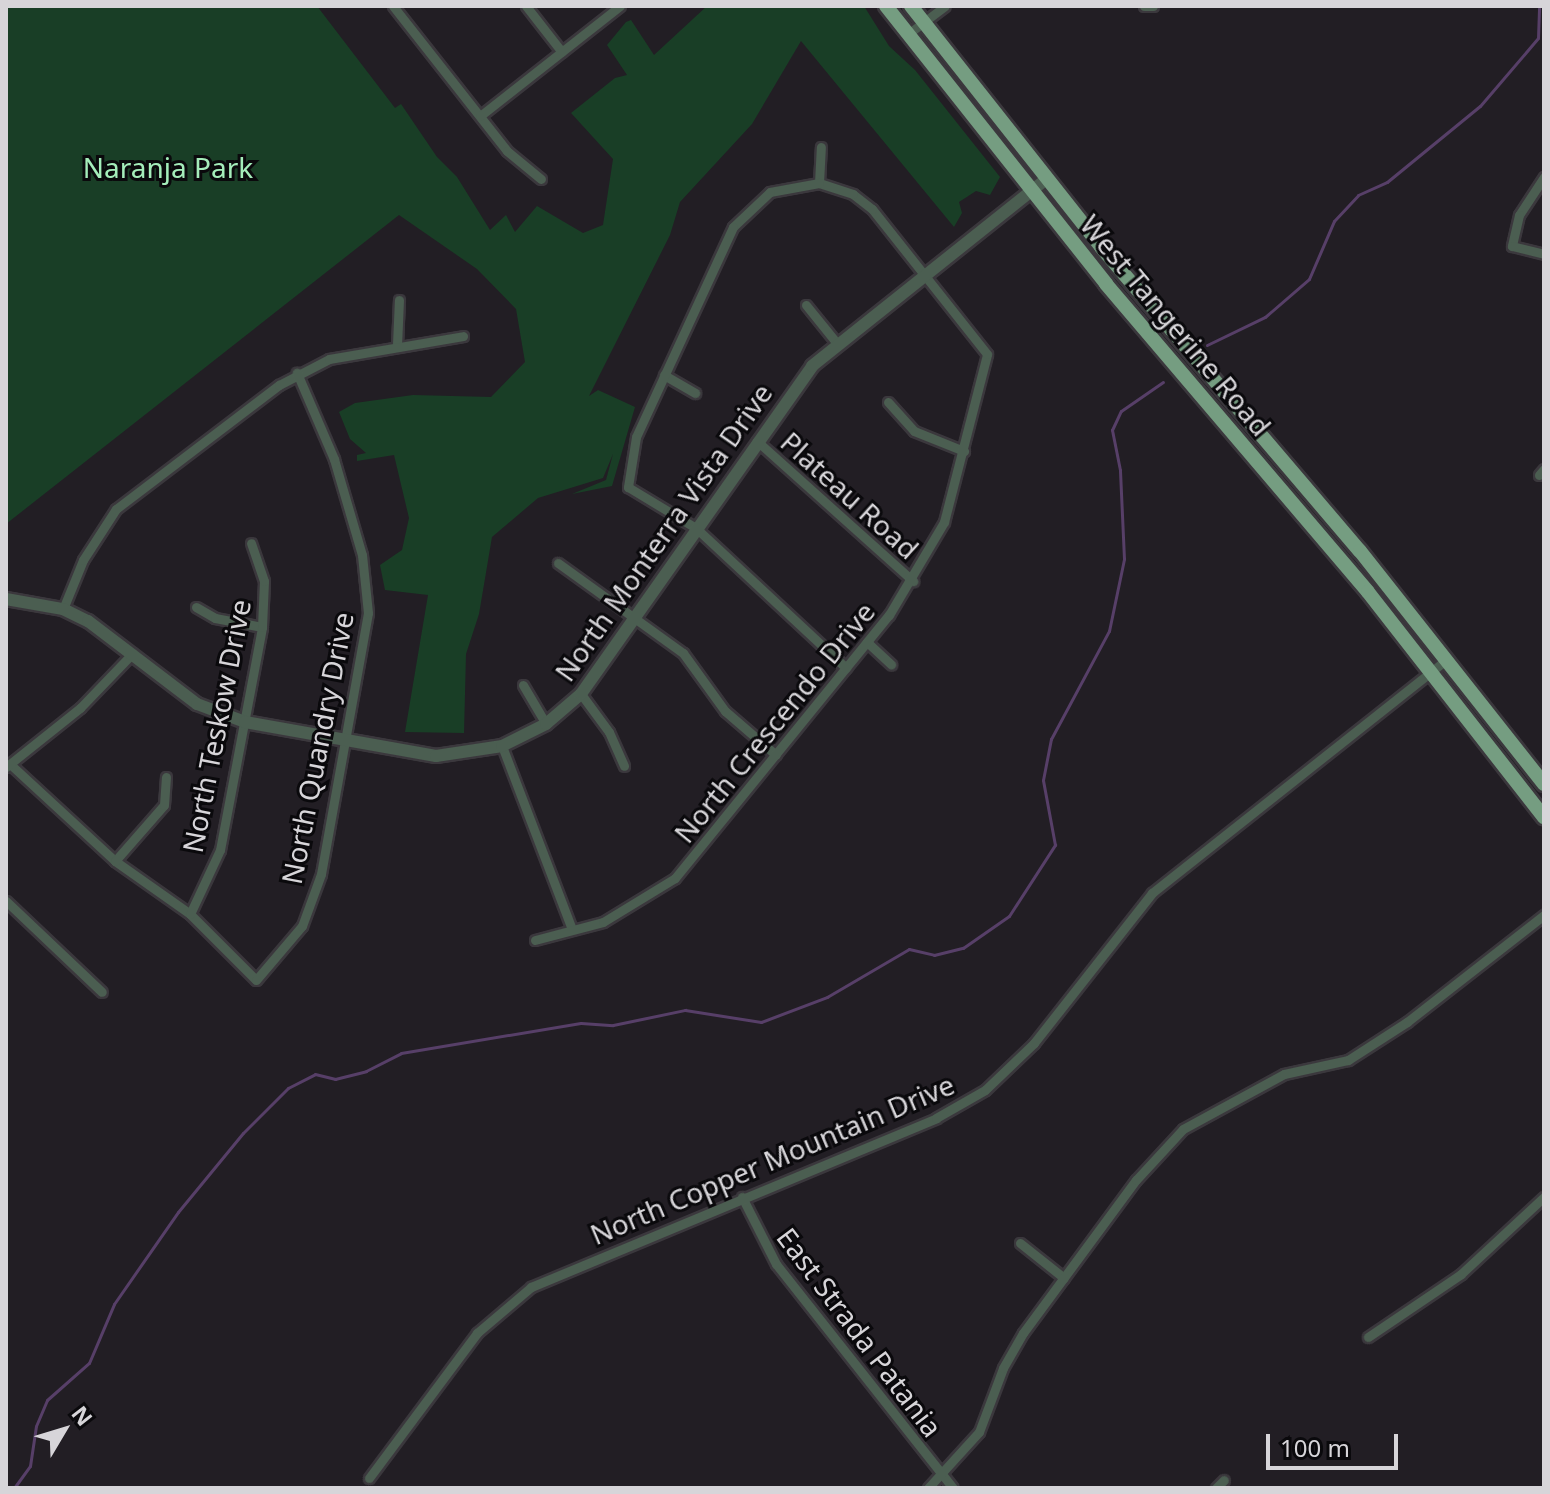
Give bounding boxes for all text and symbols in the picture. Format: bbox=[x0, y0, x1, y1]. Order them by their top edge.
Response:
park label: Naranja Park bbox=[83, 150, 253, 184]
street label: West Tangerine Road bbox=[1074, 208, 1278, 442]
street label: North Monterra Vista Drive bbox=[547, 377, 779, 687]
street label: Plateau Road bbox=[774, 425, 926, 565]
street label: North Crescendo Drive bbox=[667, 595, 881, 849]
street label: North Teskow Drive bbox=[175, 597, 257, 855]
street label: North Quandry Drive bbox=[274, 609, 360, 887]
street label: North Copper Mountain Drive bbox=[585, 1067, 959, 1251]
street label: East Strada Patania bbox=[770, 1221, 950, 1443]
north arrow bbox=[24, 1390, 104, 1470]
text: N bbox=[66, 1399, 100, 1432]
scale bar bbox=[1270, 1418, 1402, 1468]
text: 100 m bbox=[1280, 1431, 1350, 1464]

